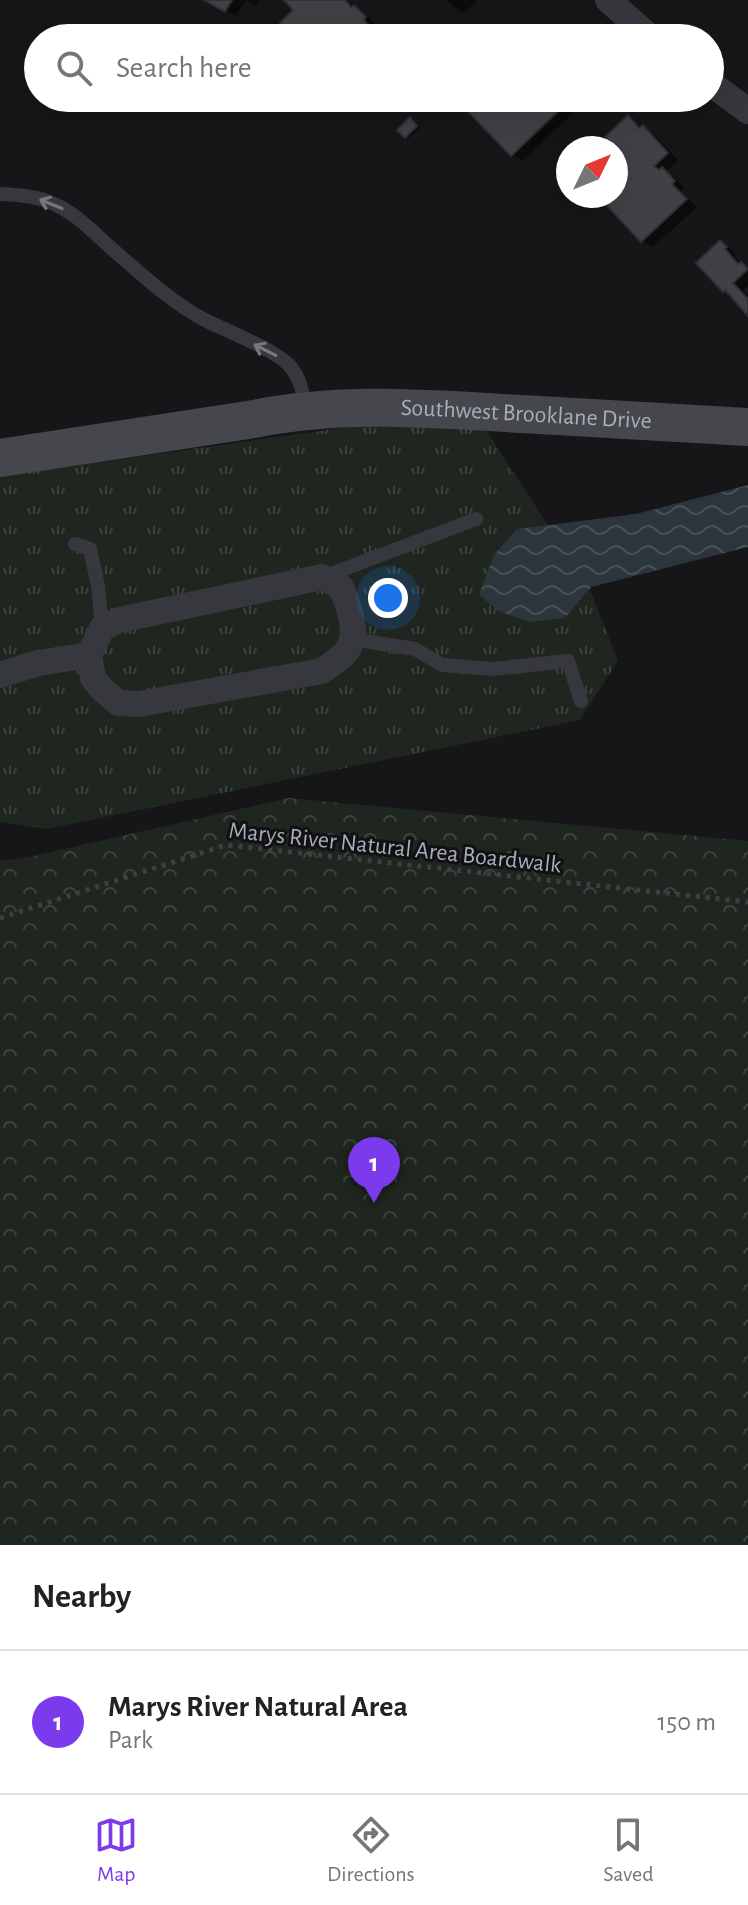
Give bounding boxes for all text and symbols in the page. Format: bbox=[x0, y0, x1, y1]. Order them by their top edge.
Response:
search box bbox=[24, 24, 724, 112]
icon: search bbox=[52, 46, 96, 90]
text: Search here bbox=[116, 53, 252, 83]
north arrow bbox=[556, 136, 628, 208]
one-way arrow bbox=[40, 196, 64, 211]
one-way arrow bbox=[253, 341, 277, 357]
street label: Southwest Brooklane Drive bbox=[400, 396, 652, 433]
your location bbox=[368, 578, 408, 618]
street label: Marys River Natural Area Boardwalk bbox=[228, 819, 562, 877]
pin: 1 bbox=[348, 1137, 400, 1203]
text: Nearby bbox=[32, 1580, 131, 1614]
text: Marys River Natural Area bbox=[108, 1692, 408, 1722]
text: 1 bbox=[53, 1709, 63, 1735]
text: 150 m bbox=[657, 1709, 716, 1735]
text: Park bbox=[108, 1727, 153, 1753]
tab: Map bbox=[94, 1813, 138, 1887]
tab: Directions bbox=[327, 1813, 415, 1887]
tab: Saved bbox=[603, 1813, 654, 1887]

